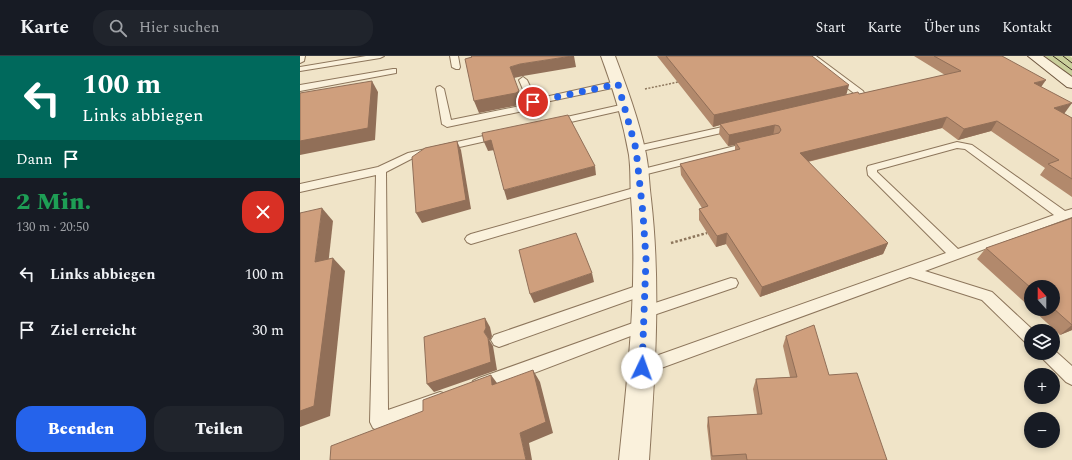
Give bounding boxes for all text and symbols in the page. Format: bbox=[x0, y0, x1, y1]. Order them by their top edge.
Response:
search box bbox=[93, 10, 373, 46]
text: Karte bbox=[20, 13, 69, 42]
text: Hier suchen bbox=[139, 16, 220, 39]
icon: search bbox=[107, 17, 129, 39]
text: Start bbox=[816, 17, 846, 38]
text: Karte bbox=[868, 17, 901, 38]
text: Über uns bbox=[923, 17, 980, 38]
text: Kontakt bbox=[1002, 17, 1052, 38]
text: 100 m bbox=[82, 63, 161, 106]
icon: left bbox=[16, 72, 68, 124]
pin bbox=[516, 85, 550, 119]
icon: arrive bbox=[522, 91, 544, 113]
text: Links abbiegen bbox=[82, 102, 203, 129]
text: Dann bbox=[16, 148, 52, 171]
icon: arrive bbox=[60, 148, 82, 170]
text: 2 Min. bbox=[16, 184, 91, 220]
button: close bbox=[242, 191, 284, 233]
text: 130 m · 20:50 bbox=[16, 217, 89, 237]
icon: left bbox=[16, 263, 38, 285]
text: Links abbiegen bbox=[50, 263, 155, 286]
text: 100 m bbox=[245, 263, 284, 286]
north arrow bbox=[1024, 280, 1060, 316]
map controls bbox=[1024, 280, 1060, 448]
icon: arrive bbox=[16, 319, 38, 341]
text: Ziel erreicht bbox=[50, 319, 136, 342]
text: 30 m bbox=[252, 319, 284, 342]
button: layers bbox=[1024, 324, 1060, 360]
position arrow bbox=[621, 347, 663, 389]
button: + bbox=[1024, 368, 1060, 404]
button: Beenden bbox=[16, 406, 146, 452]
button: Teilen bbox=[154, 406, 284, 452]
button: − bbox=[1024, 412, 1060, 448]

